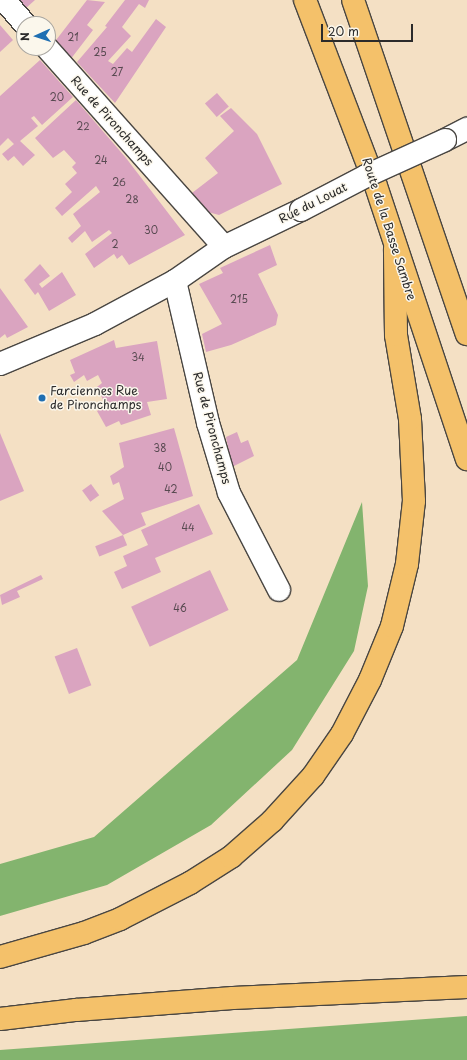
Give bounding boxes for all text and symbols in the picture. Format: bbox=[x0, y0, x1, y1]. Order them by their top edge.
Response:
north arrow bbox=[16, 16, 56, 56]
scale bar bbox=[323, 16, 415, 42]
text: 20 m bbox=[328, 22, 359, 40]
house number: 21 bbox=[67, 31, 79, 43]
text: N bbox=[16, 32, 33, 41]
house number: 25 bbox=[93, 46, 107, 58]
house number: 27 bbox=[111, 66, 123, 78]
street label: Rue de Pironchamps bbox=[67, 72, 157, 170]
house number: 20 bbox=[50, 91, 64, 103]
house number: 22 bbox=[76, 120, 90, 132]
house number: 24 bbox=[94, 154, 108, 166]
street label: Route de la Basse Sambre bbox=[359, 155, 419, 303]
house number: 26 bbox=[112, 176, 126, 188]
street label: Rue du Louat bbox=[276, 179, 350, 227]
house number: 28 bbox=[125, 193, 139, 205]
house number: 30 bbox=[144, 224, 158, 236]
house number: 2 bbox=[111, 238, 119, 250]
house number: 215 bbox=[230, 293, 248, 305]
house number: 34 bbox=[131, 351, 145, 363]
street label: Rue de Pironchamps bbox=[190, 369, 234, 487]
place label: Farciennes Rue de Pironchamps bbox=[50, 384, 142, 412]
marker: Farciennes Rue de Pironchamps bbox=[37, 393, 47, 403]
house number: 38 bbox=[154, 442, 166, 454]
house number: 40 bbox=[158, 461, 172, 473]
house number: 42 bbox=[164, 483, 178, 495]
house number: 44 bbox=[181, 521, 195, 533]
house number: 46 bbox=[173, 602, 187, 614]

